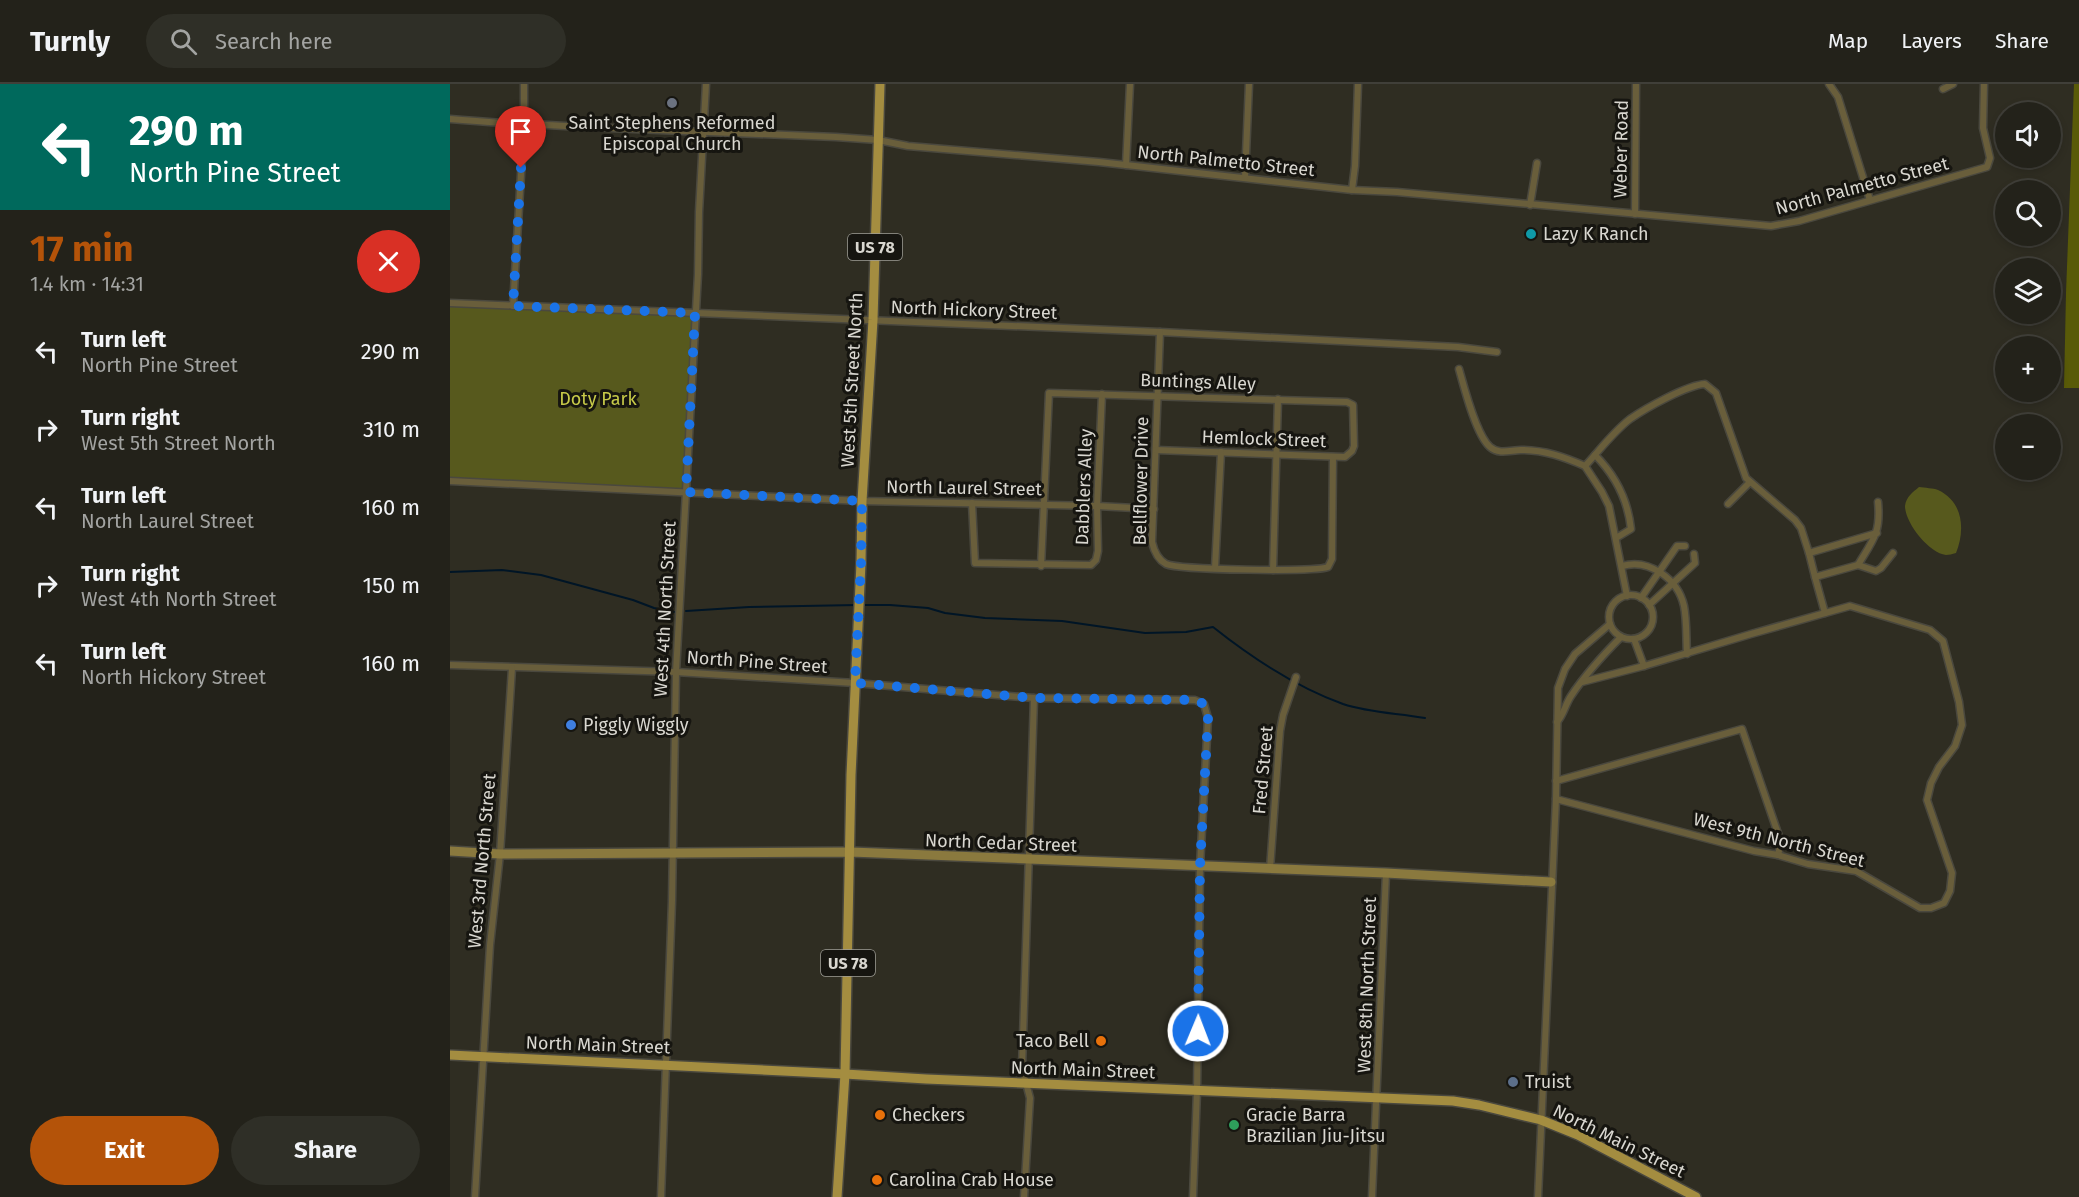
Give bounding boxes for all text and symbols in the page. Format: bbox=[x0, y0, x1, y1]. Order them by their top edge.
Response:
search box bbox=[146, 14, 566, 68]
text: Turnly bbox=[30, 25, 110, 58]
icon: search bbox=[167, 25, 200, 58]
text: Search here bbox=[215, 28, 332, 55]
text: Map bbox=[1828, 28, 1868, 54]
text: Layers bbox=[1901, 28, 1962, 54]
text: Share bbox=[1995, 28, 2049, 54]
marker: Saint Stephens Reformed Episcopal Church bbox=[665, 96, 679, 110]
street label: Weber Road bbox=[1609, 100, 1633, 198]
map controls bbox=[1995, 102, 2061, 480]
button: sound bbox=[1995, 102, 2061, 168]
text: 290 m bbox=[129, 106, 244, 156]
pin bbox=[495, 106, 546, 168]
icon: left bbox=[30, 108, 108, 186]
place label: Saint Stephens Reformed Episcopal Church bbox=[569, 112, 775, 155]
icon: arrive bbox=[504, 115, 537, 148]
street label: North Palmetto Street bbox=[1136, 141, 1316, 181]
street label: North Palmetto Street bbox=[1773, 152, 1951, 220]
text: North Pine Street bbox=[129, 157, 341, 189]
button: search bbox=[1995, 180, 2061, 246]
place label: Lazy K Ranch bbox=[1543, 223, 1649, 245]
text: 17 min bbox=[30, 227, 133, 271]
marker: Lazy K Ranch bbox=[1524, 227, 1538, 241]
button: close bbox=[357, 230, 420, 293]
road number: US 78 bbox=[848, 234, 902, 260]
button: layers bbox=[1995, 258, 2061, 324]
text: 1.4 km · 14:31 bbox=[30, 272, 144, 296]
street label: West 5th Street North bbox=[836, 292, 868, 468]
street label: North Hickory Street bbox=[890, 296, 1058, 324]
text: Turn left bbox=[81, 326, 166, 353]
icon: left bbox=[30, 335, 63, 368]
button: + bbox=[1995, 336, 2061, 402]
text: 290 m bbox=[361, 338, 420, 365]
text: North Pine Street bbox=[81, 353, 238, 377]
street label: Buntings Alley bbox=[1140, 369, 1256, 395]
park label: Doty Park bbox=[559, 388, 638, 410]
text: Turn right bbox=[81, 404, 180, 431]
icon: right bbox=[30, 413, 63, 446]
button: − bbox=[1995, 414, 2061, 480]
text: 310 m bbox=[363, 416, 420, 443]
street label: Bellflower Drive bbox=[1129, 416, 1153, 546]
street label: Hemlock Street bbox=[1201, 426, 1327, 452]
street label: Dabblers Alley bbox=[1071, 428, 1097, 546]
text: West 5th Street North bbox=[81, 431, 276, 455]
street label: North Laurel Street bbox=[886, 476, 1043, 500]
text: Turn left bbox=[81, 482, 166, 509]
icon: left bbox=[30, 491, 63, 524]
text: 160 m bbox=[362, 494, 420, 521]
text: North Laurel Street bbox=[81, 509, 254, 533]
street label: West 4th North Street bbox=[649, 520, 681, 697]
text: Turn right bbox=[81, 560, 180, 587]
icon: right bbox=[30, 569, 63, 602]
text: 150 m bbox=[362, 572, 420, 599]
text: West 4th North Street bbox=[81, 587, 277, 611]
text: Turn left bbox=[81, 638, 166, 665]
street label: North Pine Street bbox=[686, 646, 829, 678]
icon: left bbox=[30, 647, 63, 680]
text: 160 m bbox=[362, 650, 420, 677]
text: North Hickory Street bbox=[81, 665, 266, 689]
place label: Piggly Wiggly bbox=[583, 714, 689, 736]
marker: Piggly Wiggly bbox=[564, 718, 578, 732]
street label: Fred Street bbox=[1248, 724, 1278, 815]
street label: West 3rd North Street bbox=[463, 772, 501, 949]
street label: West 9th North Street bbox=[1691, 808, 1867, 872]
street label: North Cedar Street bbox=[925, 829, 1078, 857]
street label: West 8th North Street bbox=[1353, 896, 1381, 1073]
road number: US 78 bbox=[821, 950, 875, 976]
position arrow bbox=[1166, 999, 1230, 1063]
place label: Taco Bell bbox=[1016, 1030, 1089, 1052]
street label: North Main Street bbox=[525, 1031, 671, 1059]
marker: Taco Bell bbox=[1094, 1034, 1108, 1048]
street label: North Main Street bbox=[1010, 1056, 1156, 1084]
place label: Truist bbox=[1525, 1071, 1572, 1093]
marker: Truist bbox=[1506, 1075, 1520, 1089]
street label: North Main Street bbox=[1549, 1099, 1689, 1183]
place label: Checkers bbox=[892, 1104, 965, 1126]
place label: Gracie Barra Brazilian Jiu-Jitsu bbox=[1246, 1104, 1386, 1147]
marker: Checkers bbox=[873, 1108, 887, 1122]
button: Exit bbox=[30, 1116, 219, 1185]
button: Share bbox=[231, 1116, 420, 1185]
marker: Gracie Barra Brazilian Jiu-Jitsu bbox=[1227, 1118, 1241, 1132]
place label: Carolina Crab House bbox=[889, 1169, 1054, 1191]
marker: Carolina Crab House bbox=[870, 1173, 884, 1187]

